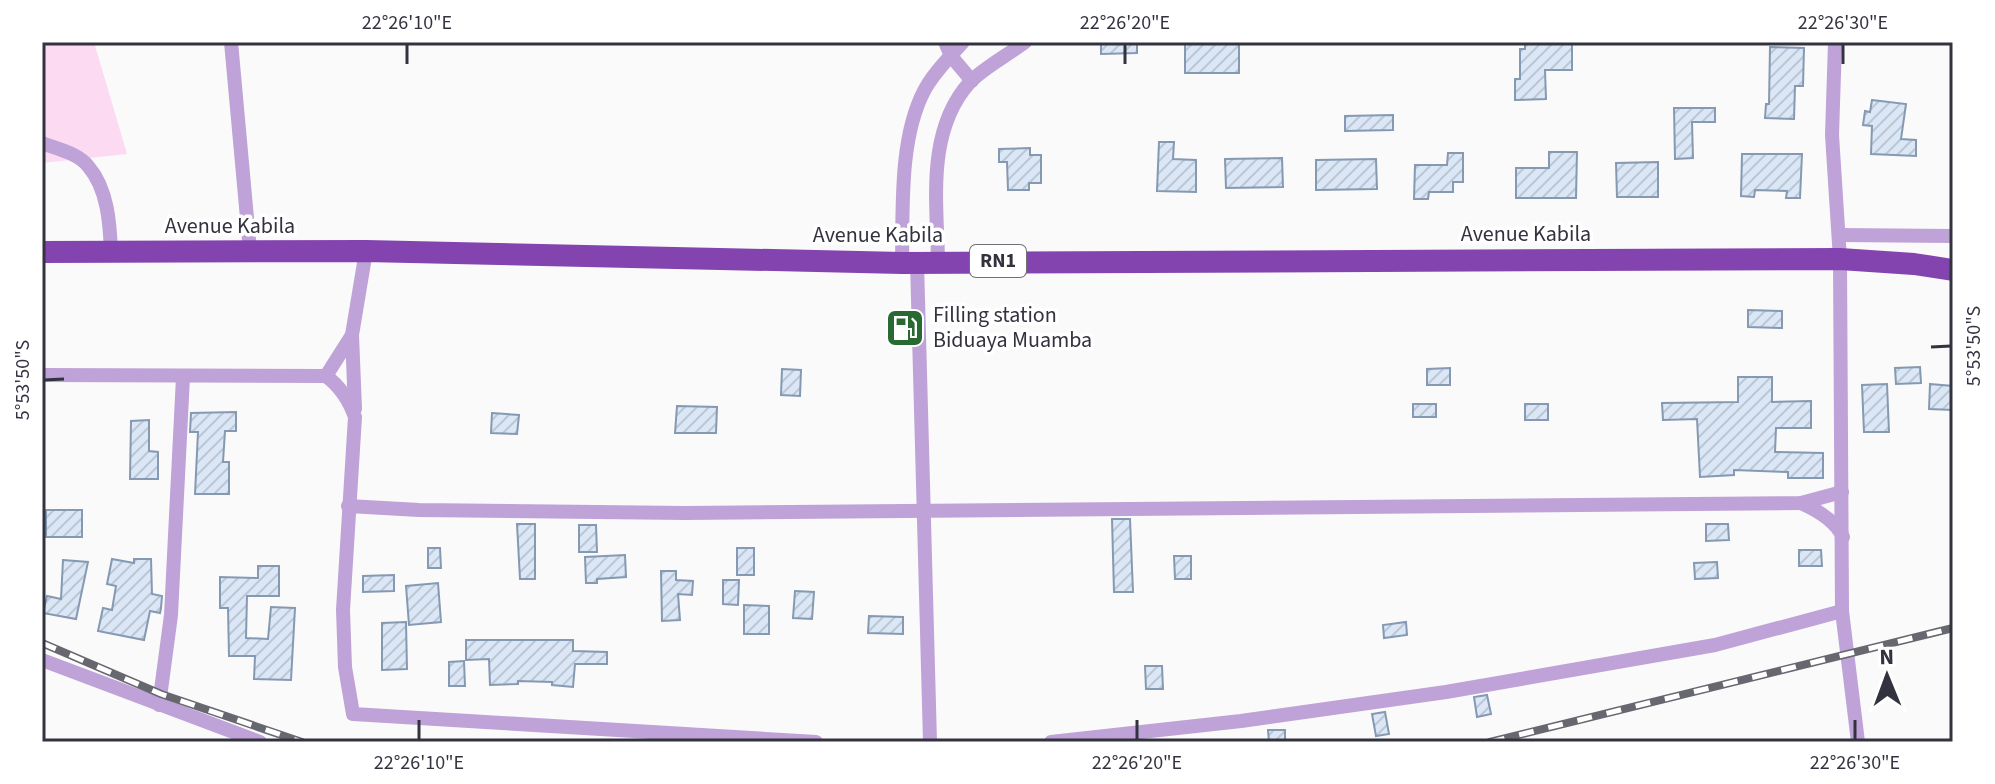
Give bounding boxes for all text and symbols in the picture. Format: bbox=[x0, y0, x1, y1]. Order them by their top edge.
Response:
text: 22°26'10"E bbox=[362, 9, 452, 37]
text: 22°26'20"E bbox=[1080, 9, 1170, 37]
text: 22°26'30"E bbox=[1798, 9, 1888, 37]
street label: Avenue Kabila bbox=[165, 210, 295, 242]
street label: Avenue Kabila bbox=[1461, 218, 1591, 250]
street label: Avenue Kabila bbox=[813, 219, 943, 251]
road number: RN1 bbox=[970, 245, 1026, 277]
place label: Filling station Biduaya Muamba bbox=[933, 299, 1092, 356]
text: 5°53'50"S bbox=[1960, 306, 1988, 386]
fuel station icon: Filling station Biduaya Muamba bbox=[884, 307, 926, 349]
text: 5°53'50"S bbox=[9, 340, 37, 420]
north arrow bbox=[1847, 636, 1927, 716]
text: N bbox=[1879, 641, 1894, 673]
text: 22°26'10"E bbox=[374, 749, 464, 777]
text: 22°26'20"E bbox=[1092, 749, 1182, 777]
text: 22°26'30"E bbox=[1810, 749, 1900, 777]

